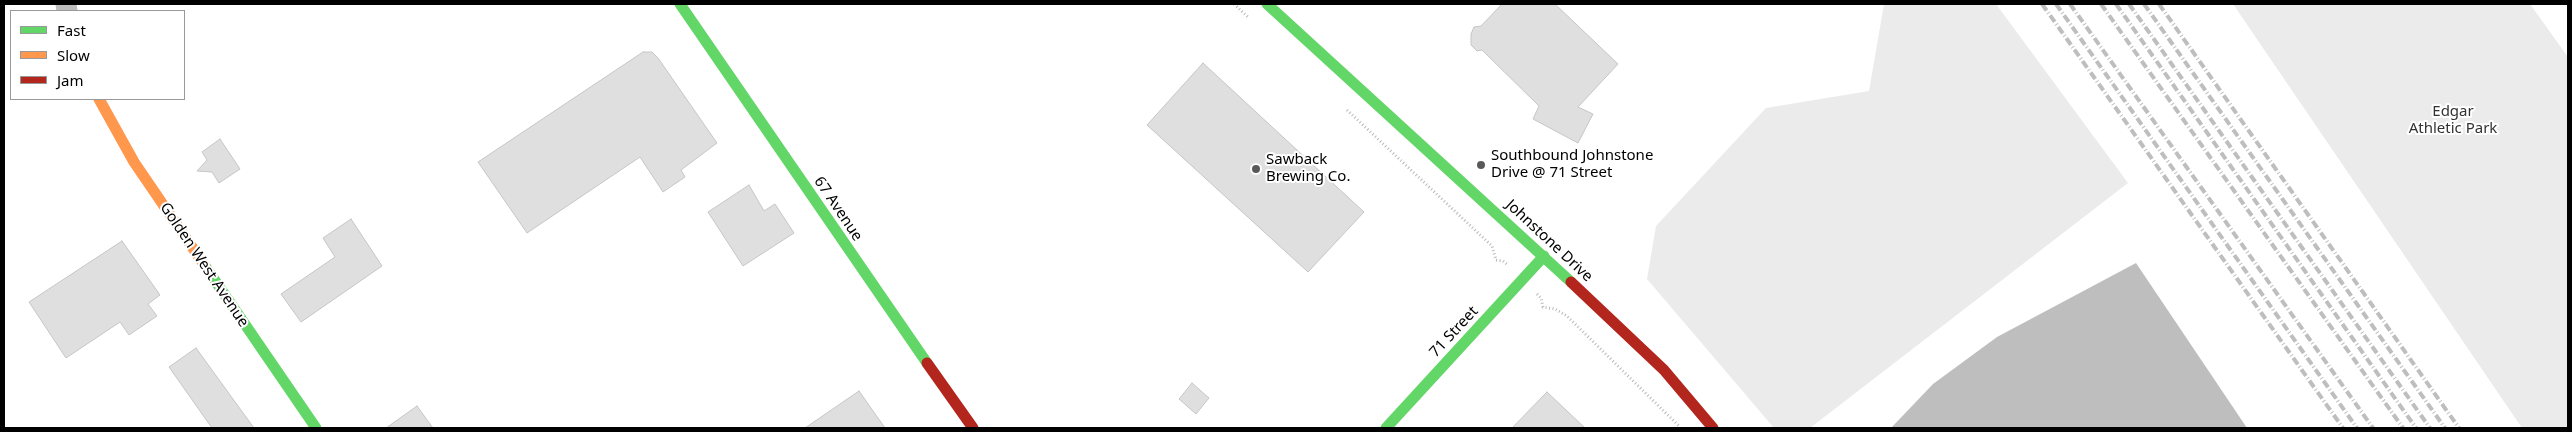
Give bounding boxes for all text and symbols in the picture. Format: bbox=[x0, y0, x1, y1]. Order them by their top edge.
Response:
legend bbox=[10, 10, 185, 100]
text: Fast bbox=[57, 20, 86, 40]
text: Slow bbox=[57, 45, 90, 65]
text: Jam bbox=[57, 70, 84, 90]
park label: Edgar Athletic Park bbox=[2409, 103, 2497, 138]
place label: Southbound Johnstone Drive @ 71 Street bbox=[1491, 147, 1653, 182]
place label: Sawback Brewing Co. bbox=[1266, 151, 1350, 186]
marker: Southbound Johnstone Drive @ 71 Street bbox=[1475, 159, 1487, 171]
marker: Sawback Brewing Co. bbox=[1250, 163, 1262, 175]
street label: 67 Avenue bbox=[810, 173, 866, 245]
street label: Johnstone Drive bbox=[1502, 196, 1596, 286]
street label: Golden West Avenue bbox=[156, 199, 252, 331]
street label: 71 Street bbox=[1426, 303, 1482, 361]

